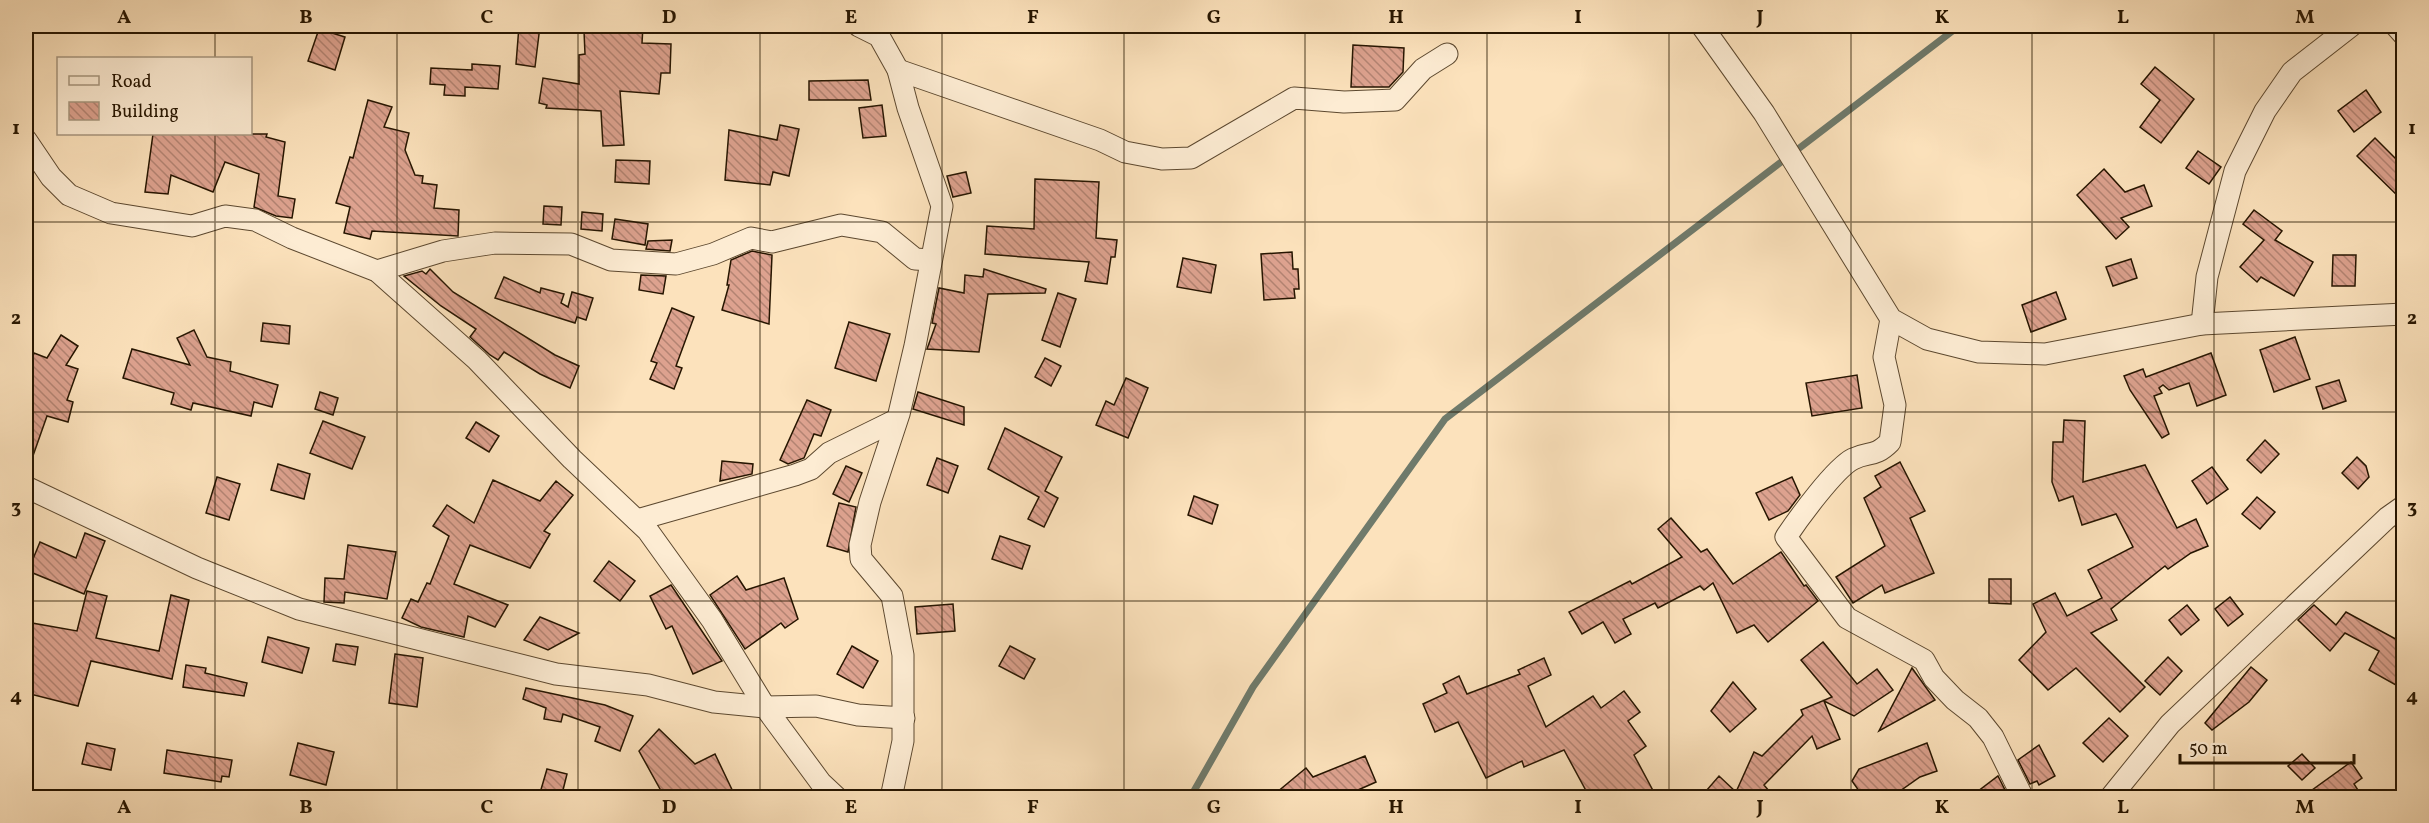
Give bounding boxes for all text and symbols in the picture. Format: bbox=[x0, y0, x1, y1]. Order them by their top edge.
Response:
text: A bbox=[117, 4, 131, 32]
text: B bbox=[299, 4, 313, 32]
text: C bbox=[481, 4, 494, 32]
text: D bbox=[662, 4, 676, 32]
text: E bbox=[845, 4, 857, 32]
text: F bbox=[1027, 4, 1039, 32]
text: G bbox=[1207, 4, 1221, 32]
text: H bbox=[1388, 4, 1404, 32]
text: I bbox=[1574, 4, 1582, 32]
text: J bbox=[1755, 4, 1764, 32]
text: K bbox=[1935, 4, 1950, 32]
text: L bbox=[2117, 4, 2129, 32]
text: M bbox=[2295, 4, 2315, 32]
legend bbox=[57, 57, 252, 135]
text: Road bbox=[111, 70, 152, 95]
text: Building bbox=[111, 100, 179, 125]
text: 1 bbox=[12, 115, 20, 143]
text: 1 bbox=[2408, 115, 2416, 143]
text: 2 bbox=[11, 305, 21, 333]
text: 2 bbox=[2407, 305, 2417, 333]
text: 3 bbox=[11, 494, 21, 522]
text: 3 bbox=[2407, 494, 2417, 522]
text: 4 bbox=[10, 683, 22, 711]
text: 4 bbox=[2406, 683, 2418, 711]
scale bar bbox=[2180, 727, 2354, 765]
text: 50 m bbox=[2189, 737, 2228, 762]
text: A bbox=[117, 794, 131, 822]
text: B bbox=[299, 794, 313, 822]
text: C bbox=[481, 794, 494, 822]
text: D bbox=[662, 794, 676, 822]
text: E bbox=[845, 794, 857, 822]
text: F bbox=[1027, 794, 1039, 822]
text: G bbox=[1207, 794, 1221, 822]
text: H bbox=[1388, 794, 1404, 822]
text: I bbox=[1574, 794, 1582, 822]
text: J bbox=[1755, 794, 1764, 822]
text: K bbox=[1935, 794, 1950, 822]
text: L bbox=[2117, 794, 2129, 822]
text: M bbox=[2295, 794, 2315, 822]

